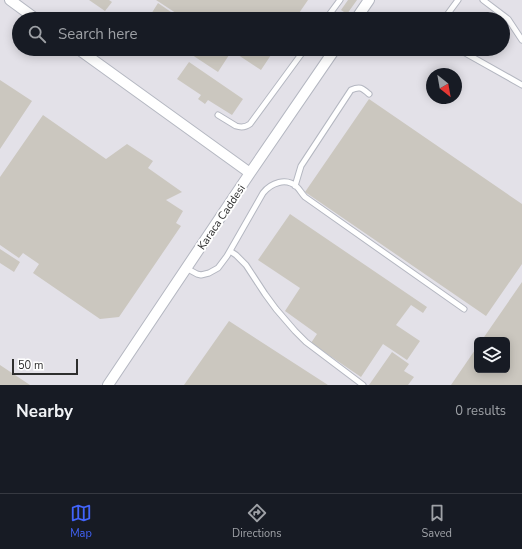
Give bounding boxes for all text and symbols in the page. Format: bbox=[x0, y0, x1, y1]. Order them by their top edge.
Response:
search box bbox=[12, 12, 510, 56]
icon: search bbox=[26, 23, 48, 45]
text: Search here bbox=[58, 24, 138, 44]
north arrow bbox=[426, 68, 462, 104]
street label: Karaca Caddesi bbox=[194, 182, 249, 253]
map controls bbox=[474, 337, 510, 373]
button: layers bbox=[474, 337, 510, 373]
scale bar bbox=[12, 357, 78, 376]
text: 50 m bbox=[18, 358, 43, 373]
text: Nearby bbox=[16, 400, 73, 423]
text: 0 results bbox=[455, 402, 506, 420]
tab: Map bbox=[70, 502, 92, 541]
tab: Directions bbox=[232, 502, 282, 541]
tab: Saved bbox=[422, 502, 452, 541]

